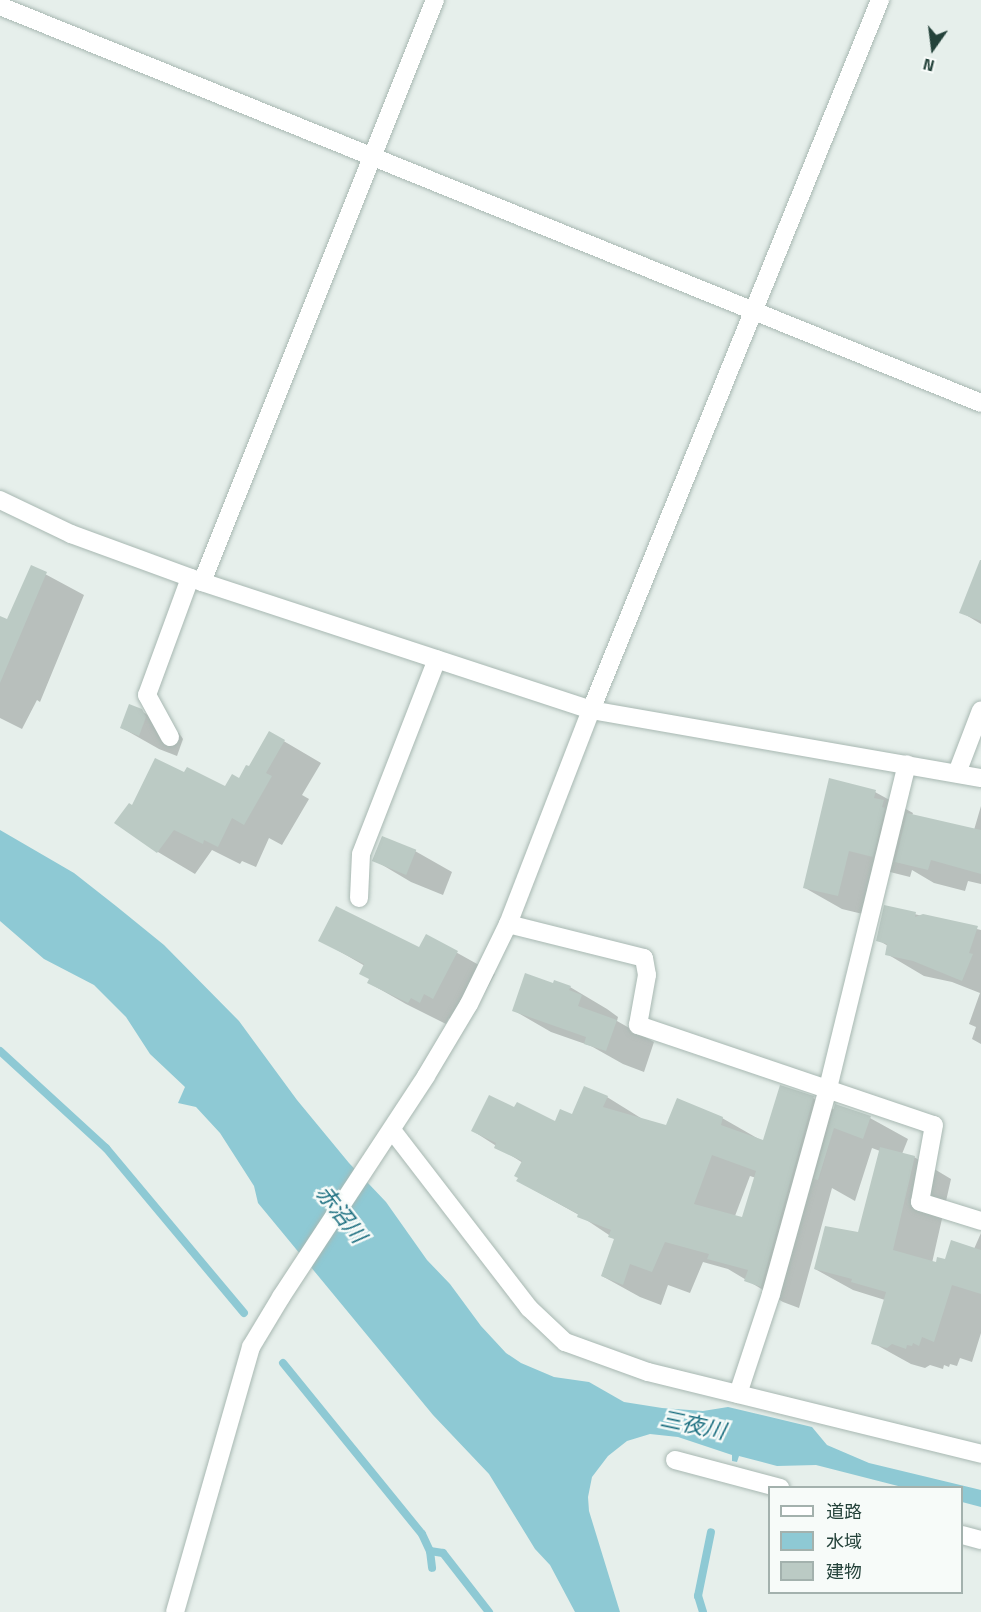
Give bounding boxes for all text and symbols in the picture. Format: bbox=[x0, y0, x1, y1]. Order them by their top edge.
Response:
north arrow bbox=[903, 18, 963, 78]
text: N bbox=[920, 52, 937, 78]
water label: 赤沼川 bbox=[310, 1180, 372, 1248]
water label: 三夜川 bbox=[658, 1405, 728, 1445]
legend bbox=[768, 1486, 963, 1594]
text: 道路 bbox=[826, 1498, 862, 1525]
text: 水域 bbox=[826, 1528, 862, 1555]
text: 建物 bbox=[826, 1558, 862, 1585]

